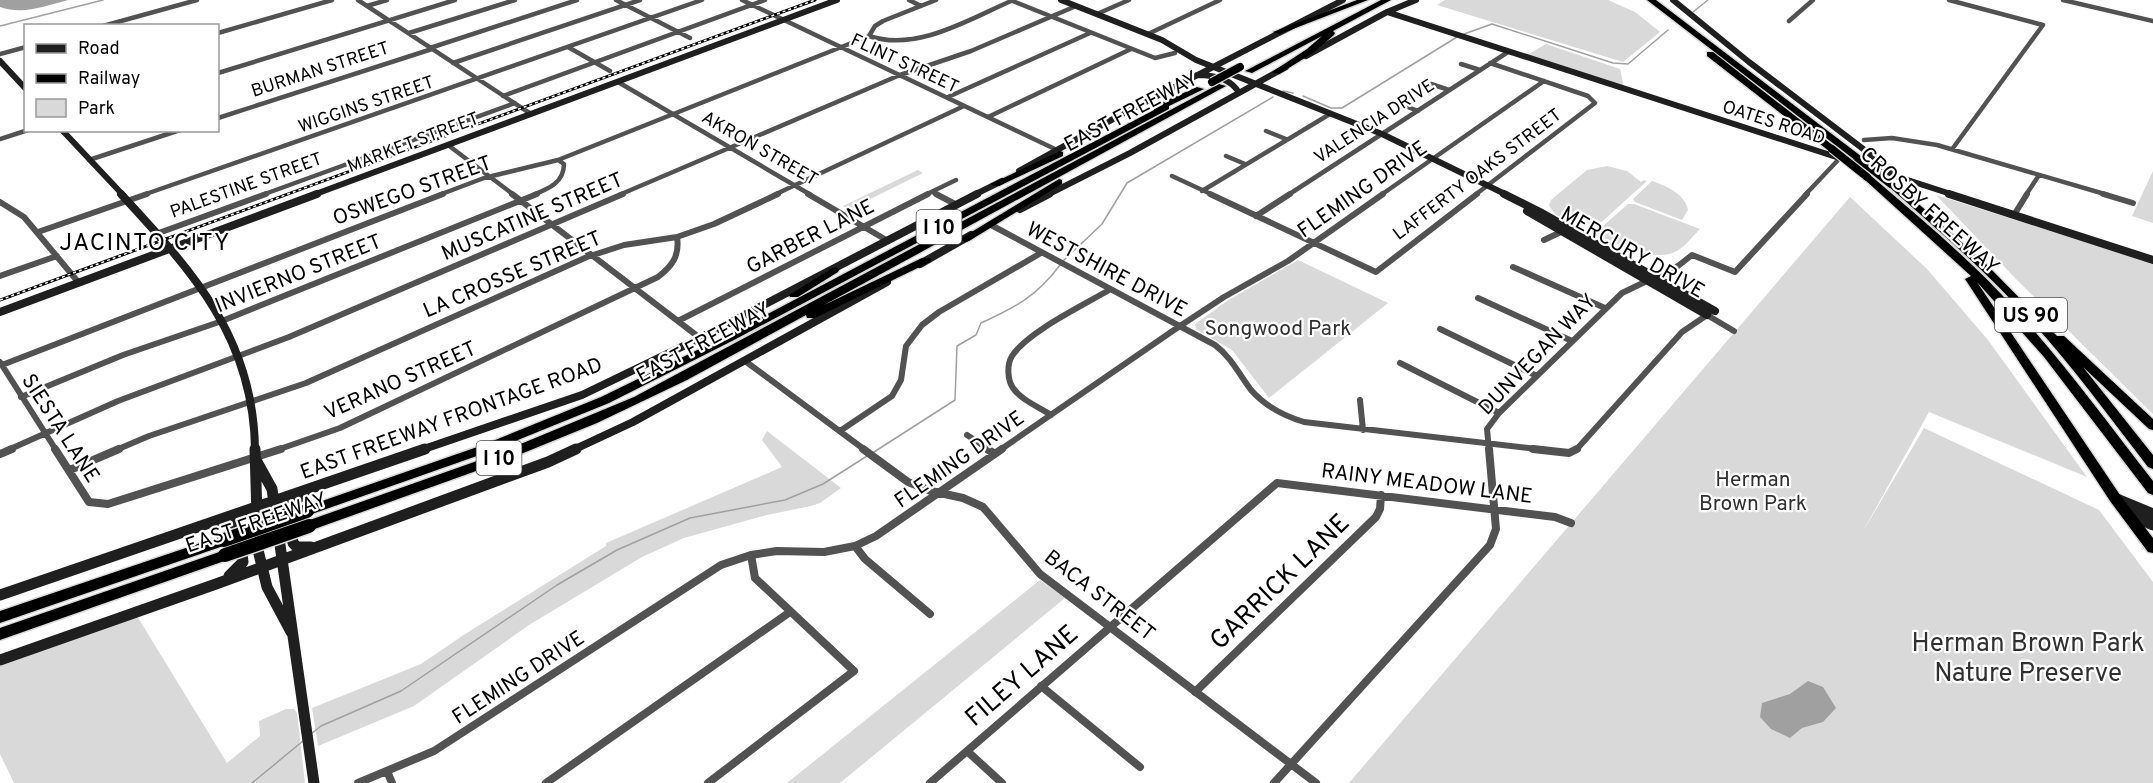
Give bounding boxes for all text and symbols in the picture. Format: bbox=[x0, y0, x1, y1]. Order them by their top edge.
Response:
legend bbox=[24, 24, 219, 132]
street label: FLINT STREET bbox=[847, 29, 962, 99]
street label: BURMAN STREET bbox=[249, 37, 392, 104]
text: Road bbox=[78, 38, 120, 61]
street label: EAST FREEWAY bbox=[1060, 66, 1203, 159]
text: Railway bbox=[78, 68, 140, 91]
street label: WIGGINS STREET bbox=[295, 71, 438, 139]
street label: VALENCIA DRIVE bbox=[1310, 75, 1439, 170]
street label: OATES ROAD bbox=[1719, 96, 1828, 151]
text: Park bbox=[78, 98, 115, 121]
street label: LAFFERTY OAKS STREET bbox=[1389, 104, 1567, 246]
street label: AKRON STREET bbox=[697, 107, 822, 192]
street label: MARKET STREET bbox=[344, 108, 483, 179]
street label: FLEMING DRIVE bbox=[1293, 135, 1433, 245]
street label: CROSBY FREEWAY bbox=[1854, 141, 2004, 281]
street label: PALESTINE STREET bbox=[167, 148, 326, 225]
street label: OSWEGO STREET bbox=[329, 150, 496, 233]
street label: MUSCATINE STREET bbox=[438, 167, 628, 268]
street label: GARBER LANE bbox=[742, 193, 879, 281]
street label: MERCURY DRIVE bbox=[1555, 201, 1709, 306]
road number: I 10 bbox=[916, 210, 962, 244]
street label: WESTSHIRE DRIVE bbox=[1021, 217, 1191, 324]
street label: LA CROSSE STREET bbox=[419, 226, 606, 325]
district label: JACINTO CITY bbox=[59, 229, 231, 259]
street label: INVIERNO STREET bbox=[211, 229, 386, 320]
street label: DUNVEGAN WAY bbox=[1473, 289, 1603, 421]
street label: EAST FREEWAY bbox=[632, 297, 775, 390]
road number: US 90 bbox=[1995, 298, 2067, 332]
park label: Songwood Park bbox=[1205, 316, 1351, 343]
street label: VERANO STREET bbox=[320, 336, 481, 427]
street label: EAST FREEWAY FRONTAGE ROAD bbox=[297, 352, 606, 487]
street label: SIESTA LANE bbox=[15, 369, 105, 488]
street label: FLEMING DRIVE bbox=[890, 405, 1030, 515]
road number: I 10 bbox=[476, 441, 522, 475]
street label: RAINY MEADOW LANE bbox=[1319, 458, 1534, 511]
park label: Herman Brown Park bbox=[1699, 467, 1807, 518]
street label: EAST FREEWAY bbox=[182, 487, 331, 560]
street label: GARRICK LANE bbox=[1204, 508, 1358, 658]
street label: BACA STREET bbox=[1038, 544, 1160, 648]
street label: FILEY LANE bbox=[959, 619, 1086, 735]
street label: FLEMING DRIVE bbox=[447, 625, 590, 731]
park label: Herman Brown Park Nature Preserve bbox=[1911, 628, 2145, 691]

